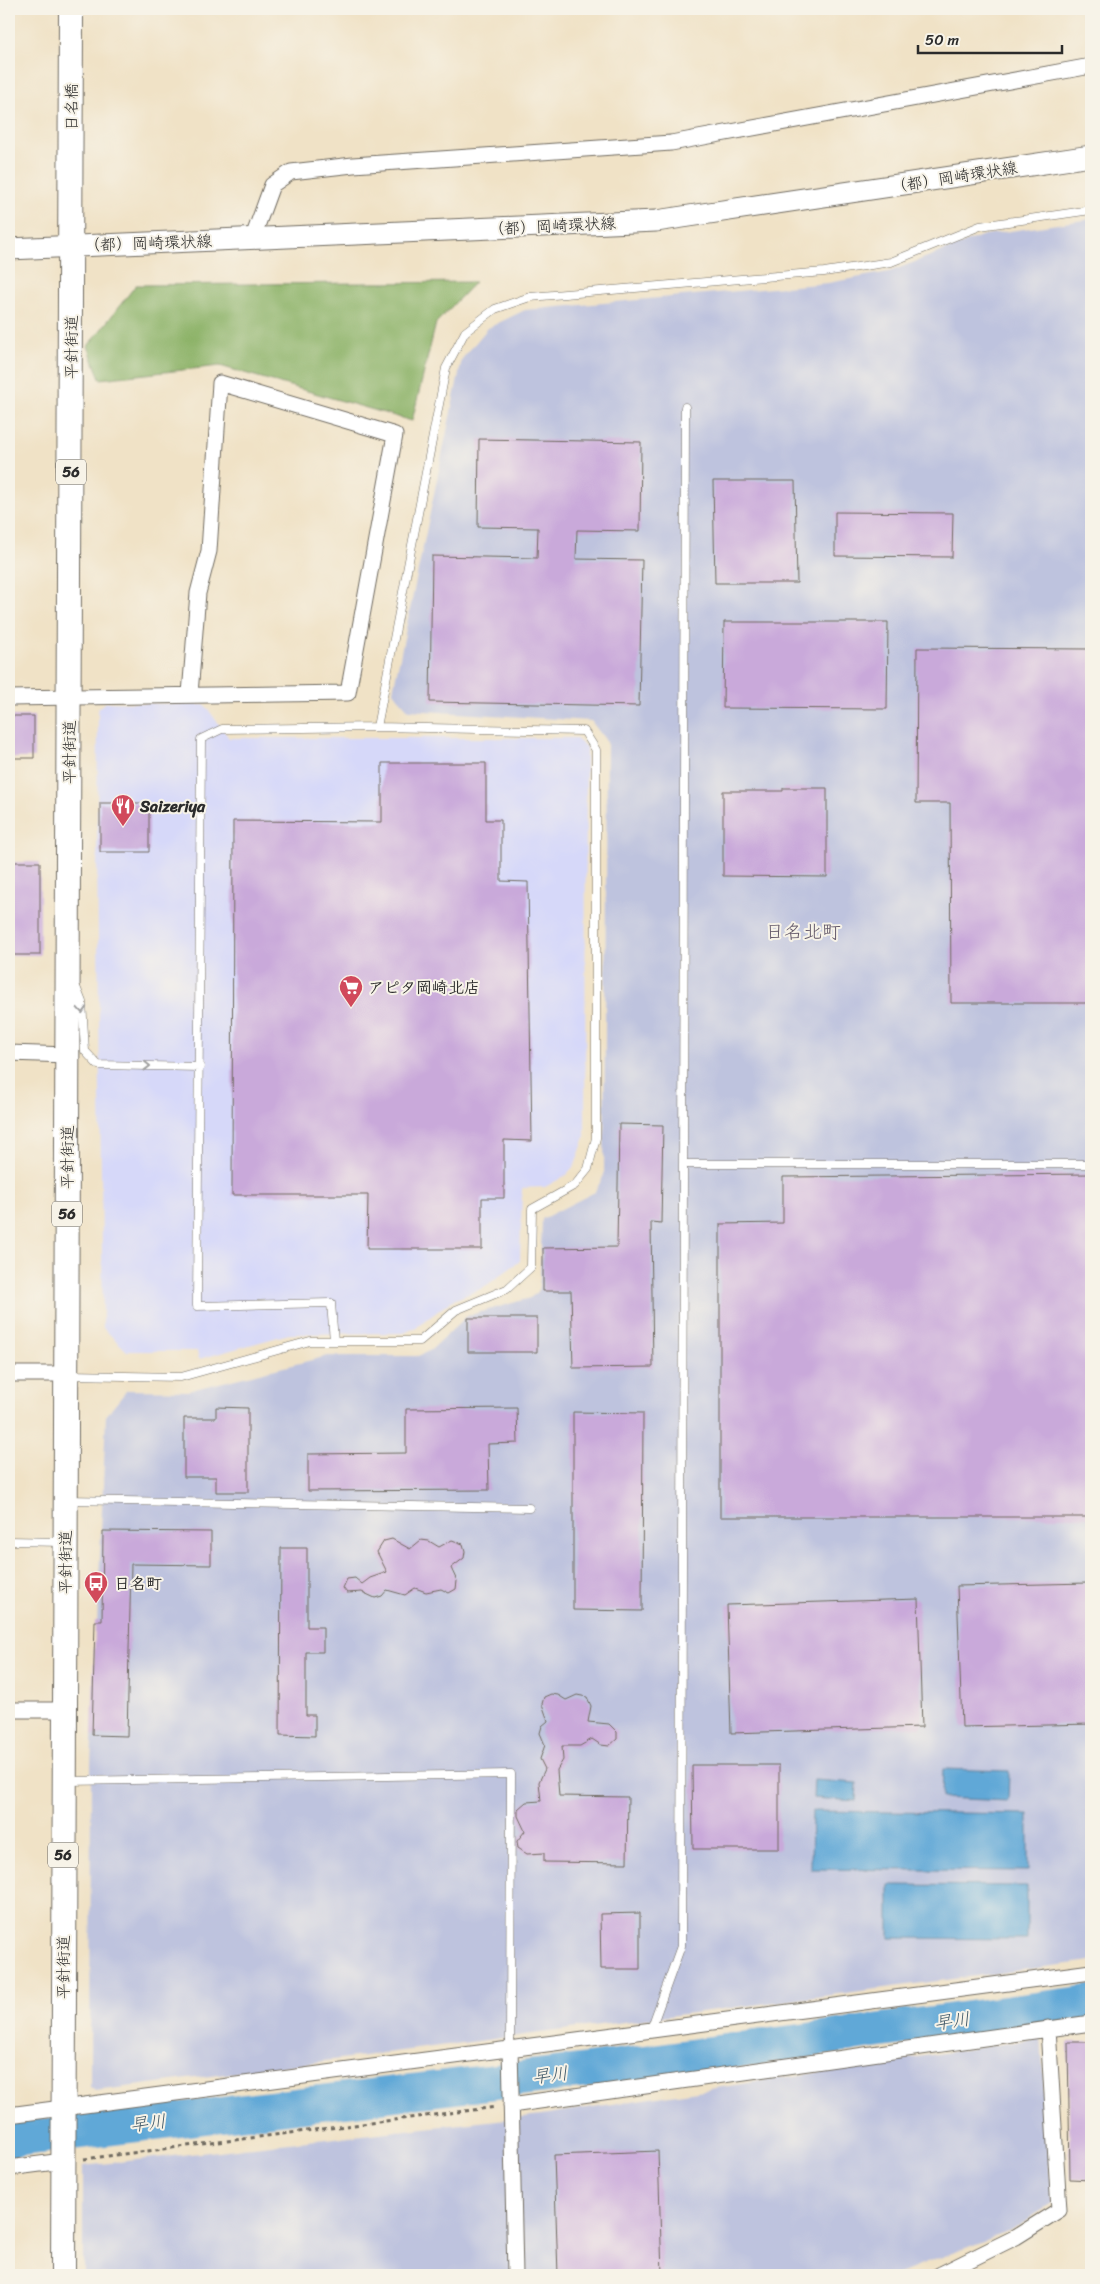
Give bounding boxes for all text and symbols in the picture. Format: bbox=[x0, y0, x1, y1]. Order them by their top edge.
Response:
scale bar bbox=[918, 22, 1061, 54]
text: 50 m bbox=[925, 27, 960, 53]
street label: 日名橋 bbox=[57, 83, 86, 131]
street label: （都）岡崎環状線 bbox=[889, 153, 1019, 201]
street label: （都）岡崎環状線 bbox=[487, 208, 617, 244]
street label: （都）岡崎環状線 bbox=[84, 226, 212, 260]
street label: 平針街道 bbox=[57, 315, 86, 379]
road number: 56 bbox=[56, 460, 86, 484]
street label: 平針街道 bbox=[55, 720, 84, 784]
place label: Saizeriya bbox=[139, 792, 206, 821]
restaurant icon: Saizeriya bbox=[110, 793, 136, 827]
district label: 日名北町 bbox=[765, 915, 841, 948]
place label: アピタ岡崎北店 bbox=[368, 973, 480, 1002]
supermarket icon: アピタ岡崎北店 bbox=[338, 974, 364, 1008]
one-way arrow bbox=[76, 1006, 87, 1014]
one-way arrow bbox=[144, 1061, 151, 1071]
street label: 平針街道 bbox=[53, 1125, 82, 1189]
road number: 56 bbox=[52, 1202, 82, 1226]
street label: 平針街道 bbox=[51, 1530, 80, 1594]
place label: 日名町 bbox=[114, 1569, 162, 1598]
bus stop icon: 日名町 bbox=[83, 1570, 109, 1604]
road number: 56 bbox=[48, 1842, 78, 1868]
street label: 平針街道 bbox=[49, 1935, 78, 1999]
water label: 早川 bbox=[932, 2003, 972, 2039]
water label: 早川 bbox=[530, 2057, 570, 2093]
water label: 早川 bbox=[128, 2105, 168, 2141]

